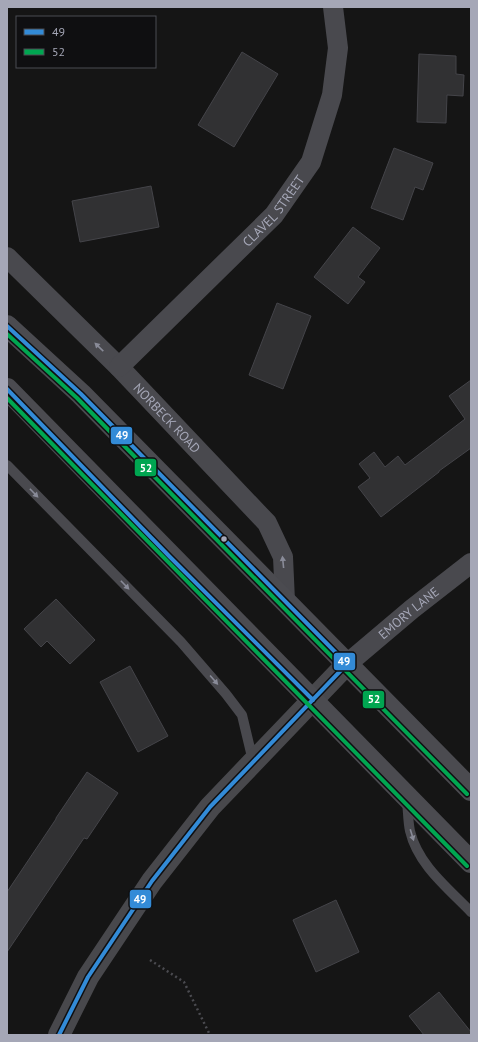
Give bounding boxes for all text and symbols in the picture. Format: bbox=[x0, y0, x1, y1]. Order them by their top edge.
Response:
legend bbox=[16, 16, 156, 68]
text: 49 bbox=[52, 24, 65, 39]
text: 52 bbox=[52, 44, 65, 59]
street label: CLAVEL STREET bbox=[239, 172, 308, 250]
one-way arrow bbox=[94, 343, 104, 352]
street label: NORBECK ROAD bbox=[130, 380, 204, 457]
line badge: 49 bbox=[110, 426, 133, 445]
text: 49 bbox=[116, 428, 128, 442]
line badge: 52 bbox=[134, 458, 157, 477]
text: 52 bbox=[140, 461, 152, 475]
one-way arrow bbox=[29, 488, 39, 498]
unlabelled marker bbox=[219, 534, 229, 544]
one-way arrow bbox=[280, 556, 286, 568]
one-way arrow bbox=[121, 580, 130, 590]
street label: EMORY LANE bbox=[375, 583, 443, 643]
line badge: 49 bbox=[333, 652, 356, 671]
text: 49 bbox=[338, 654, 350, 668]
one-way arrow bbox=[209, 676, 218, 685]
line badge: 52 bbox=[362, 690, 385, 709]
text: 52 bbox=[368, 692, 380, 706]
one-way arrow bbox=[409, 829, 415, 841]
line badge: 49 bbox=[129, 889, 152, 909]
text: 49 bbox=[134, 892, 146, 906]

